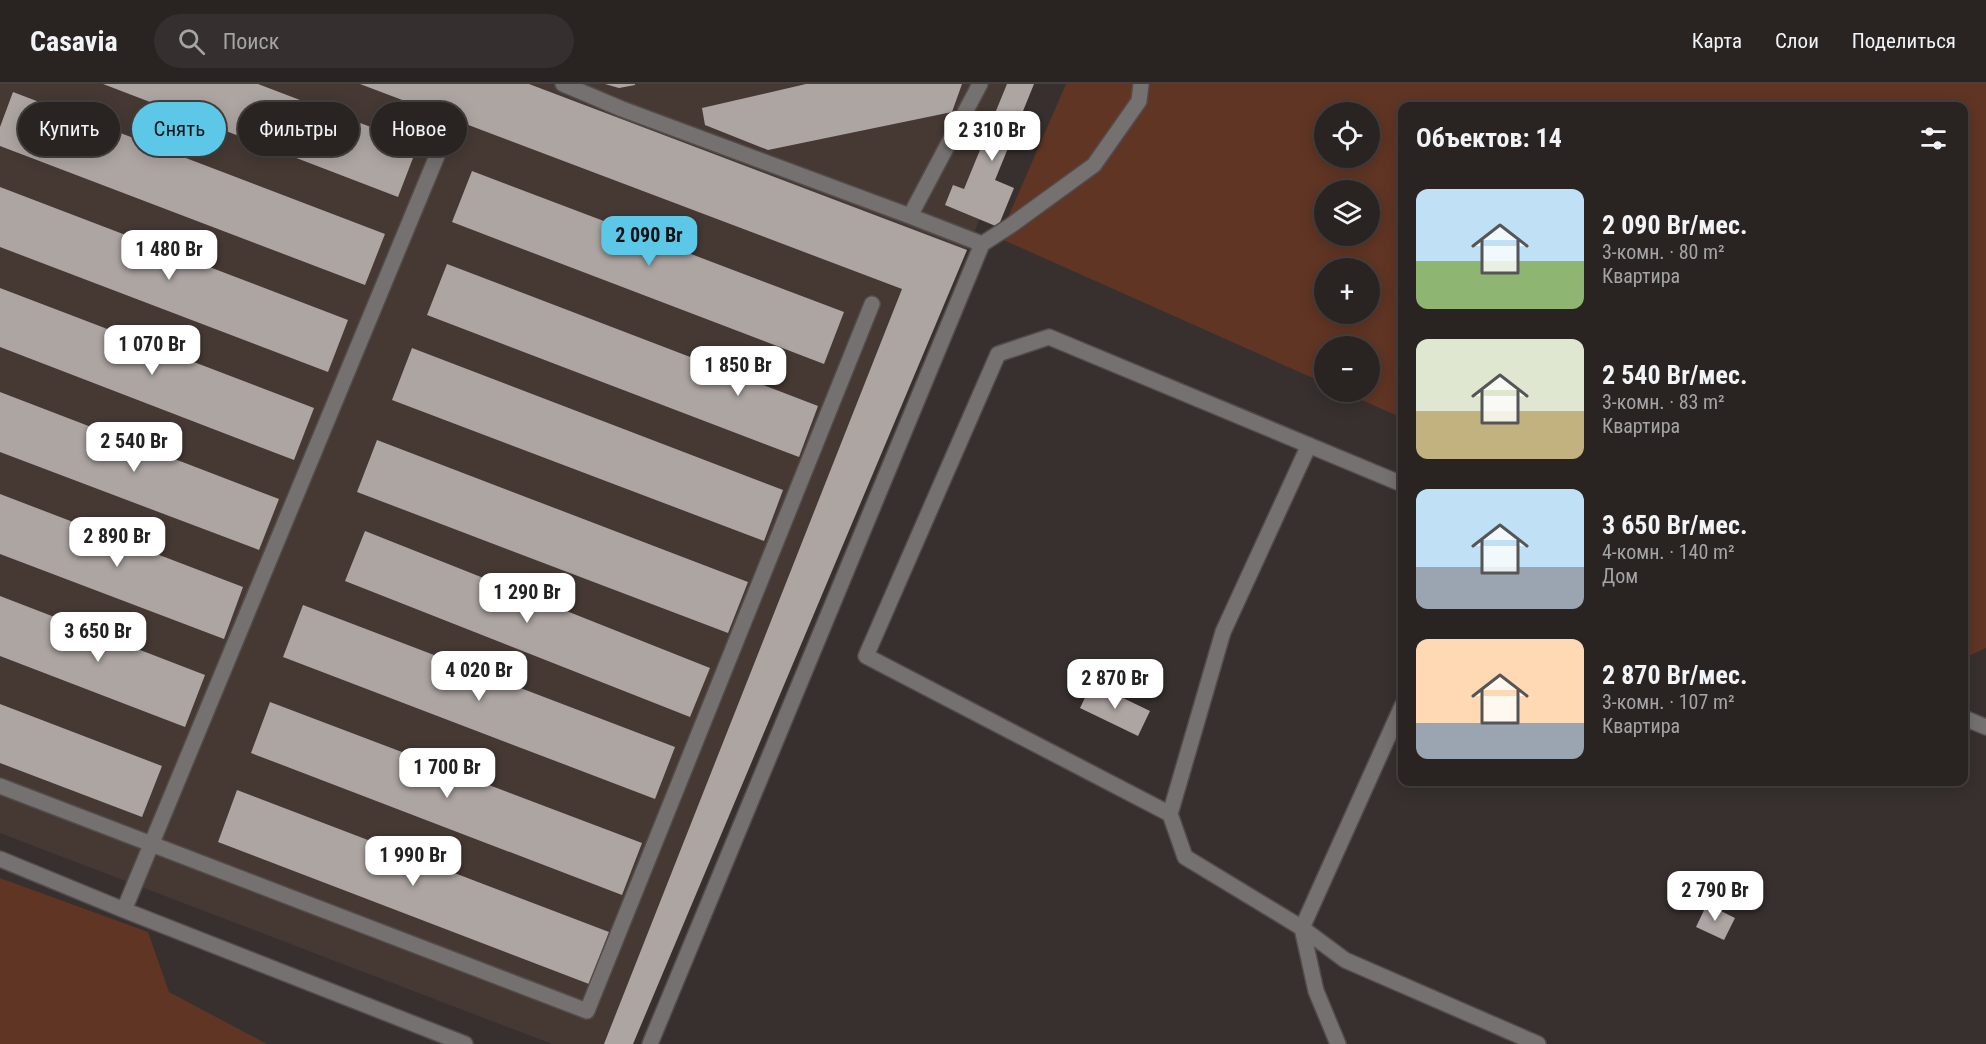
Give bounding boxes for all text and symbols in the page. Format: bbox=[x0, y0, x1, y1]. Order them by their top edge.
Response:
search box bbox=[154, 14, 574, 68]
text: Casavia bbox=[30, 25, 118, 58]
icon: search bbox=[175, 25, 208, 58]
text: Поиск bbox=[223, 29, 279, 54]
text: Карта bbox=[1692, 29, 1742, 53]
text: Слои bbox=[1775, 29, 1819, 53]
text: Поделиться bbox=[1852, 29, 1956, 53]
chip: Купить bbox=[18, 102, 120, 156]
chip: Снять bbox=[132, 102, 226, 156]
chip: Фильтры bbox=[238, 102, 359, 156]
chip: Новое bbox=[371, 102, 467, 156]
map controls bbox=[1314, 102, 1380, 402]
button: locate bbox=[1314, 102, 1380, 168]
pin: 2 310 Br bbox=[930, 111, 1054, 162]
text: 2 310 Br bbox=[958, 118, 1026, 142]
icon: filters bbox=[1917, 122, 1950, 155]
text: Объектов: 14 bbox=[1416, 123, 1562, 153]
button: layers bbox=[1314, 180, 1380, 246]
text: 2 090 Br/мес. bbox=[1602, 210, 1748, 240]
icon: home bbox=[1464, 213, 1536, 285]
pin: 2 090 Br bbox=[587, 216, 711, 267]
text: 2 090 Br bbox=[615, 223, 683, 247]
pin: 1 480 Br bbox=[107, 230, 231, 281]
text: 1 480 Br bbox=[135, 237, 203, 261]
text: 3-комн. · 80 m² bbox=[1602, 240, 1725, 264]
button: + bbox=[1314, 258, 1380, 324]
text: Квартира bbox=[1602, 264, 1680, 288]
pin: 1 070 Br bbox=[90, 325, 214, 376]
text: 1 070 Br bbox=[118, 332, 186, 356]
button: − bbox=[1314, 336, 1380, 402]
pin: 1 850 Br bbox=[676, 346, 800, 397]
text: 1 850 Br bbox=[704, 353, 772, 377]
text: 2 540 Br/мес. bbox=[1602, 360, 1748, 390]
icon: home bbox=[1464, 363, 1536, 435]
text: 3-комн. · 83 m² bbox=[1602, 390, 1725, 414]
text: Квартира bbox=[1602, 414, 1680, 438]
pin: 2 540 Br bbox=[72, 422, 196, 473]
text: 2 540 Br bbox=[100, 429, 168, 453]
text: 3 650 Br/мес. bbox=[1602, 510, 1748, 540]
icon: home bbox=[1464, 513, 1536, 585]
pin: 2 890 Br bbox=[55, 517, 179, 568]
text: 2 890 Br bbox=[83, 524, 151, 548]
text: 4-комн. · 140 m² bbox=[1602, 540, 1735, 564]
text: Дом bbox=[1602, 564, 1638, 588]
pin: 1 290 Br bbox=[465, 573, 589, 624]
text: 1 290 Br bbox=[493, 580, 561, 604]
pin: 3 650 Br bbox=[36, 612, 160, 663]
text: 3 650 Br bbox=[64, 619, 132, 643]
pin: 4 020 Br bbox=[417, 651, 541, 702]
text: 4 020 Br bbox=[445, 658, 513, 682]
pin: 2 870 Br bbox=[1053, 659, 1177, 710]
text: 2 870 Br/мес. bbox=[1602, 660, 1748, 690]
icon: home bbox=[1464, 663, 1536, 735]
text: 2 870 Br bbox=[1081, 666, 1149, 690]
text: 3-комн. · 107 m² bbox=[1602, 690, 1735, 714]
text: Квартира bbox=[1602, 714, 1680, 738]
pin: 1 700 Br bbox=[385, 748, 509, 799]
text: 1 700 Br bbox=[413, 755, 481, 779]
pin: 1 990 Br bbox=[351, 836, 475, 887]
text: 1 990 Br bbox=[379, 843, 447, 867]
pin: 2 790 Br bbox=[1653, 871, 1777, 922]
text: 2 790 Br bbox=[1681, 878, 1749, 902]

